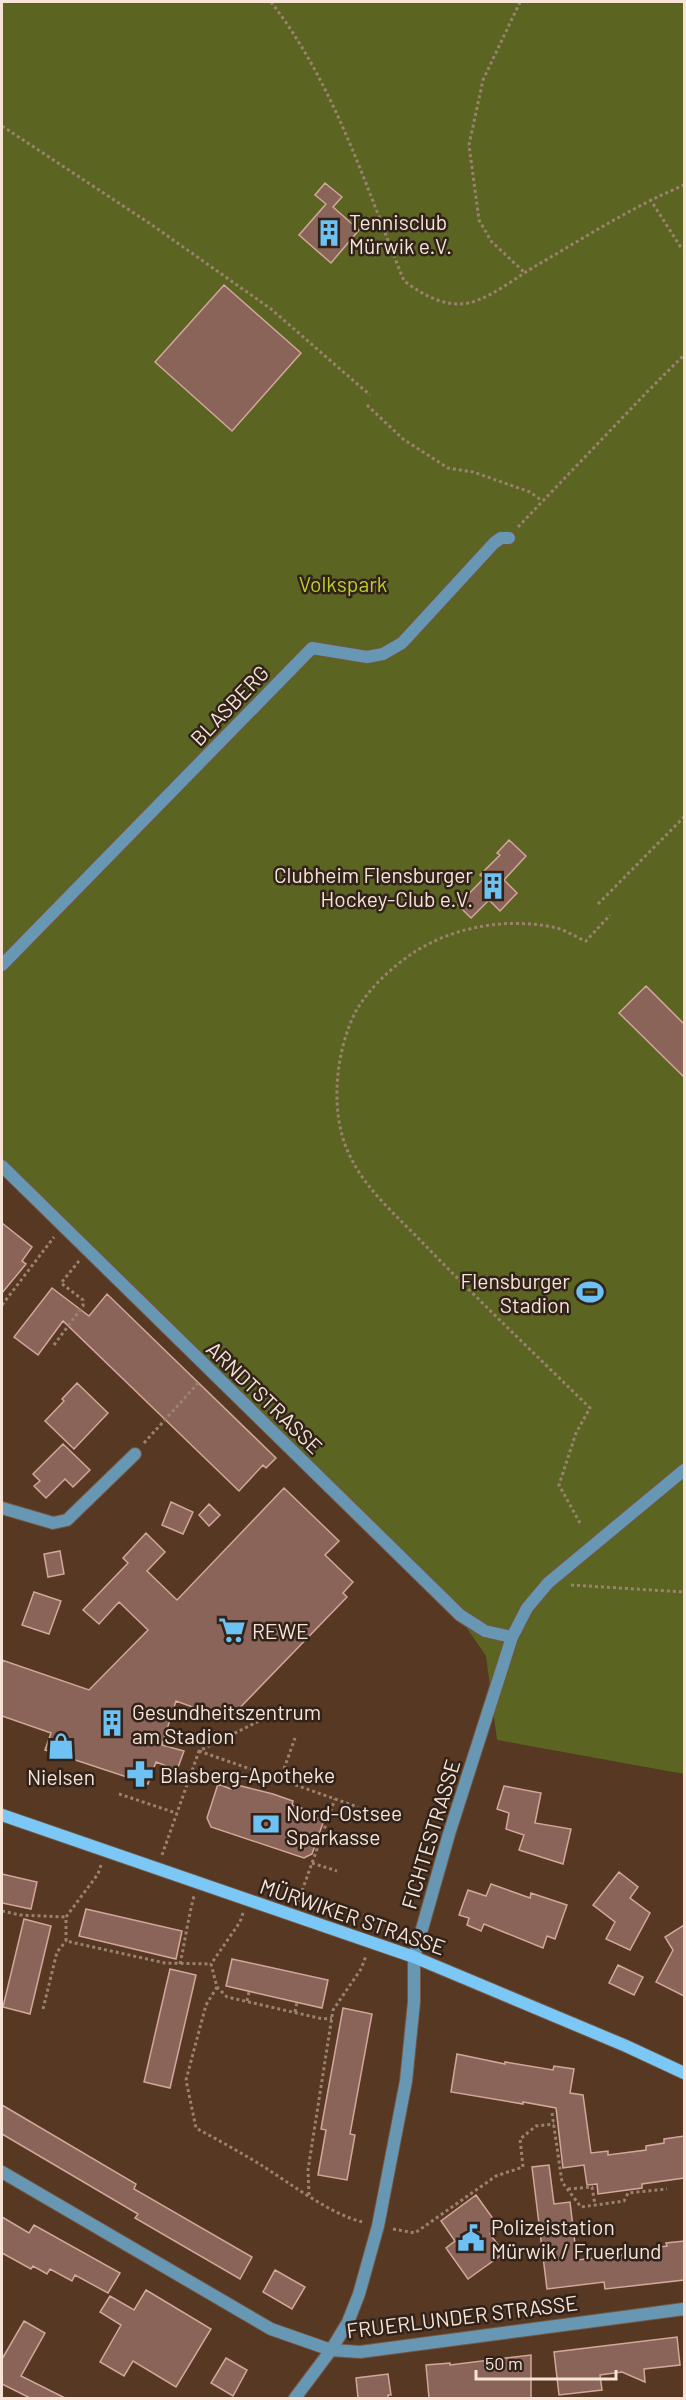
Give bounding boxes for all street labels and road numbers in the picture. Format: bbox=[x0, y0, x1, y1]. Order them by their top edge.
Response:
street label: BLASBERG bbox=[185, 660, 273, 750]
street label: ARNDTSTRASSE bbox=[202, 1336, 328, 1458]
street label: FICHTESTRASSE bbox=[395, 1756, 465, 1912]
street label: MÜRWIKER STRASSE bbox=[257, 1873, 449, 1959]
street label: FRUERLUNDER STRASSE bbox=[345, 2289, 579, 2343]

